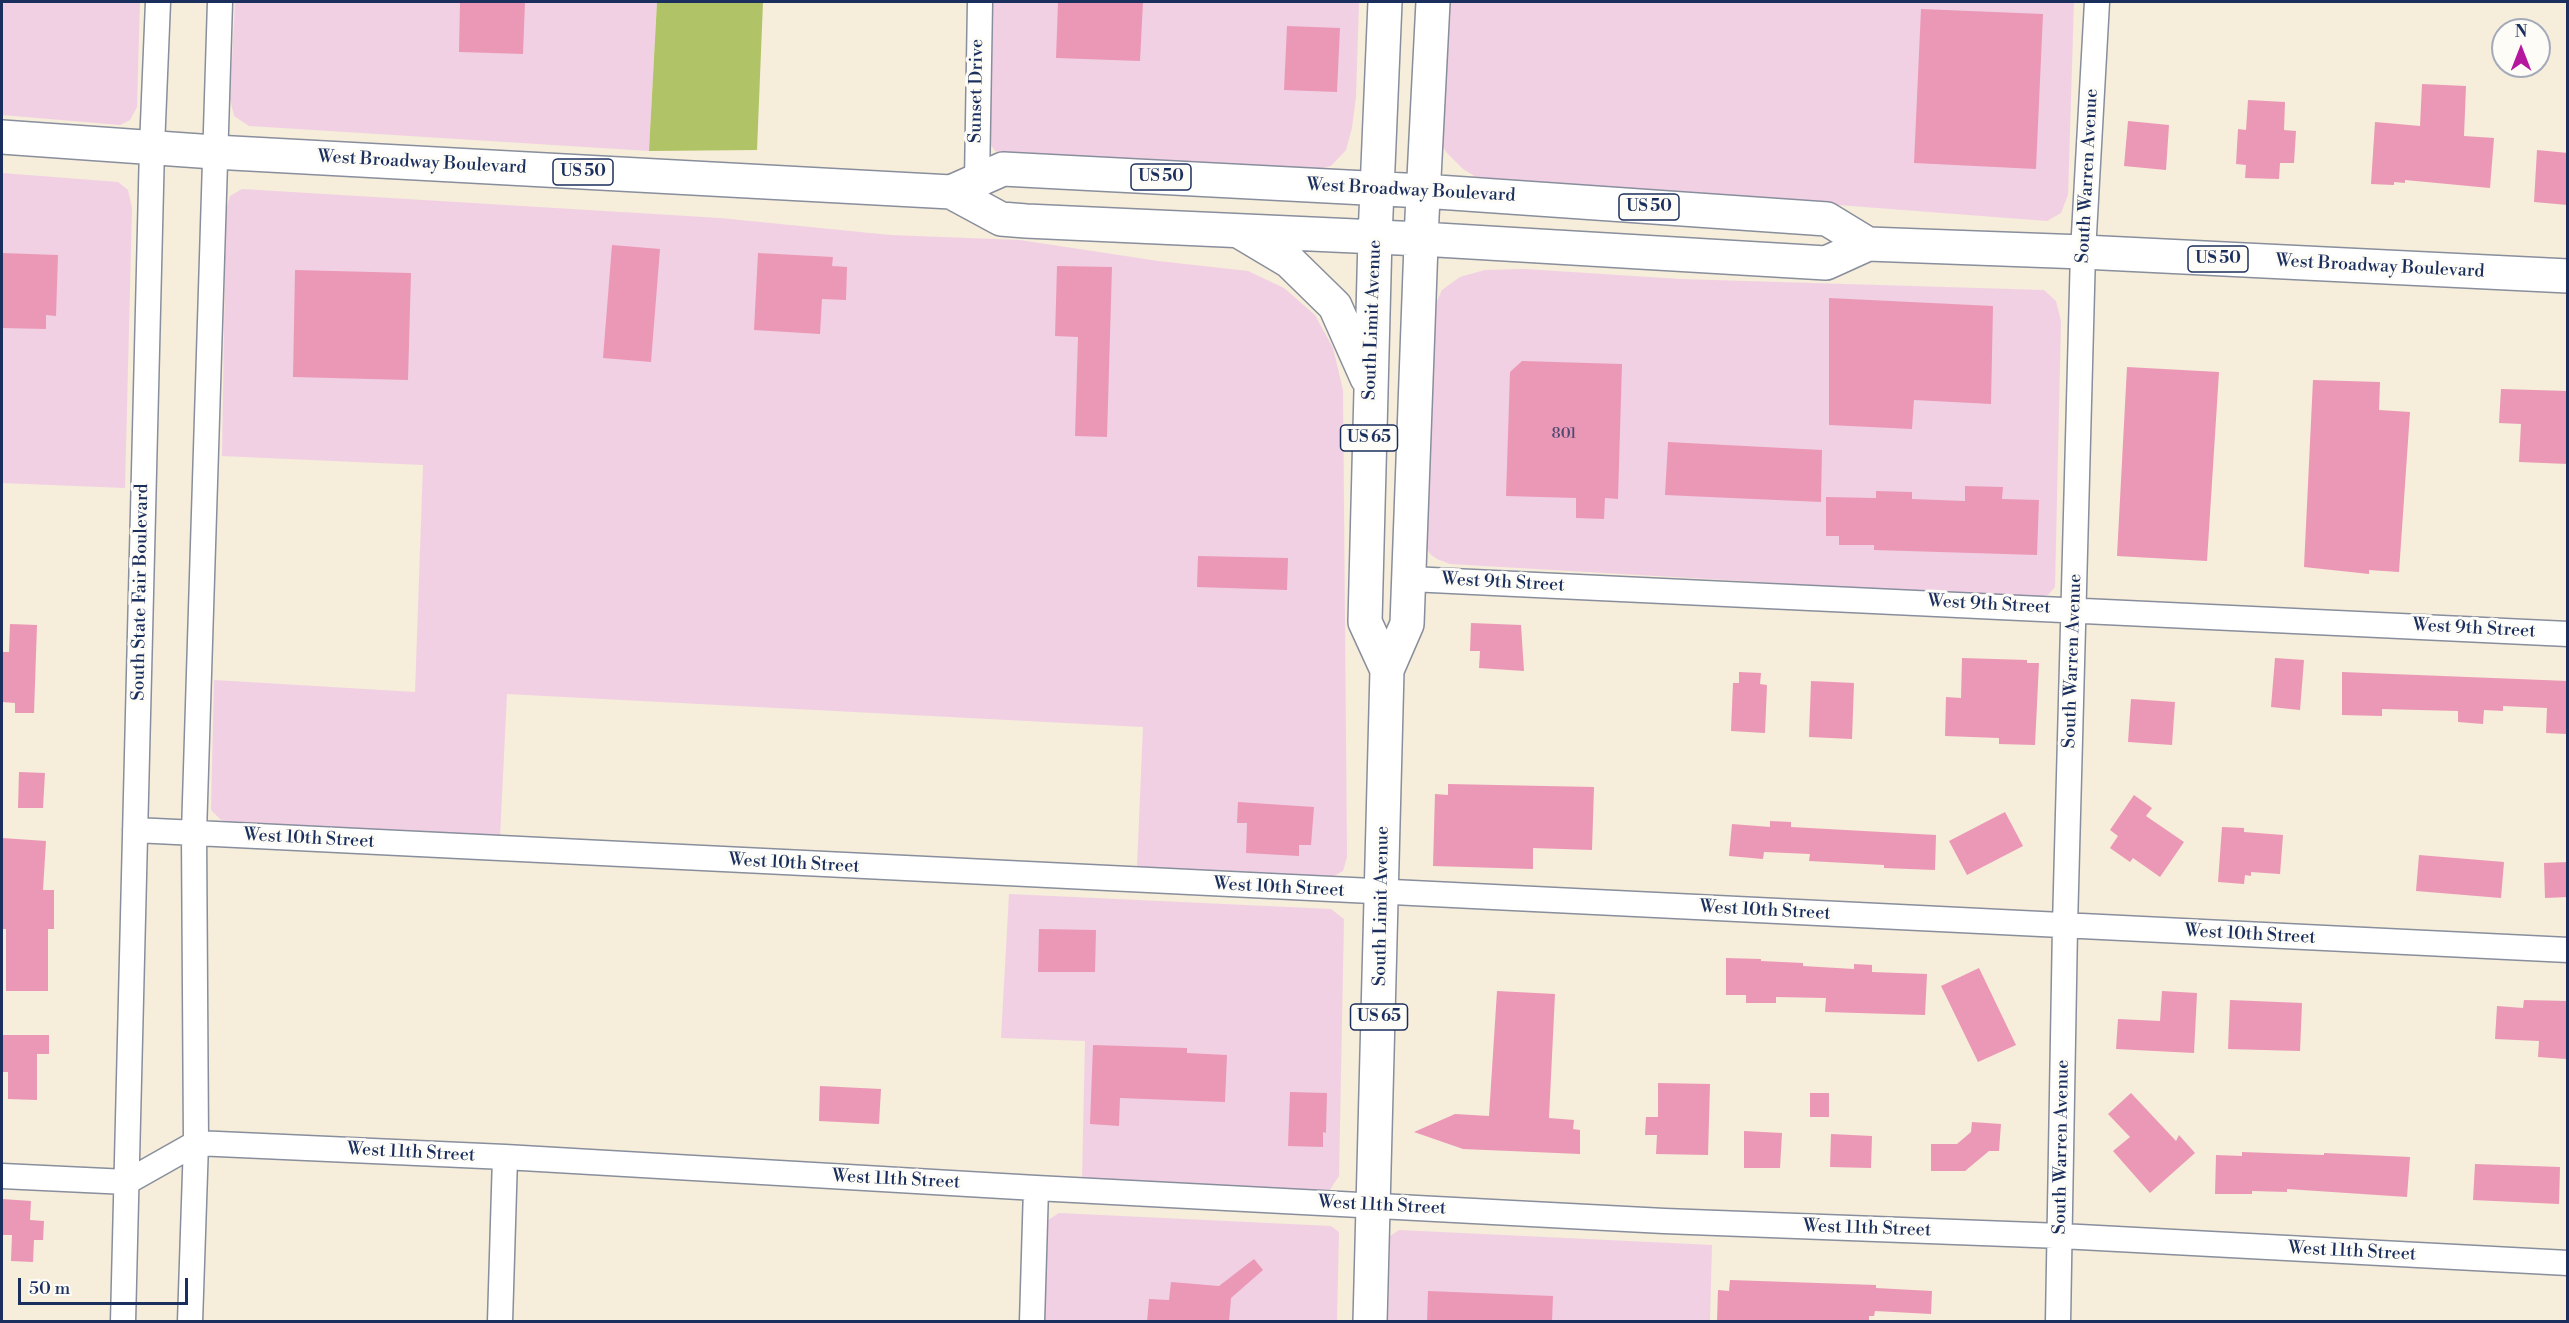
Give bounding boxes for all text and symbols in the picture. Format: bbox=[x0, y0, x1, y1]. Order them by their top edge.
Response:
north arrow bbox=[2491, 18, 2551, 78]
text: N bbox=[2515, 22, 2527, 42]
street label: Sunset Drive bbox=[965, 39, 989, 143]
street label: South Warren Avenue bbox=[2073, 88, 2103, 264]
street label: West Broadway Boulevard bbox=[317, 147, 527, 179]
road number: US 50 bbox=[553, 159, 613, 185]
road number: US 50 bbox=[1131, 164, 1191, 190]
street label: West Broadway Boulevard bbox=[1306, 175, 1516, 207]
road number: US 50 bbox=[1619, 194, 1679, 220]
street label: South Limit Avenue bbox=[1359, 239, 1387, 401]
road number: US 50 bbox=[2188, 246, 2248, 272]
street label: West Broadway Boulevard bbox=[2275, 251, 2485, 283]
road number: US 65 bbox=[1340, 425, 1398, 451]
house number: 801 bbox=[1551, 425, 1577, 443]
street label: South State Fair Boulevard bbox=[128, 483, 154, 701]
street label: West 9th Street bbox=[1441, 569, 1565, 597]
street label: South Warren Avenue bbox=[2059, 573, 2087, 749]
street label: West 9th Street bbox=[1927, 591, 2051, 619]
street label: West 9th Street bbox=[2412, 615, 2536, 643]
street label: West 10th Street bbox=[243, 825, 375, 853]
street label: South Limit Avenue bbox=[1370, 826, 1394, 986]
street label: West 10th Street bbox=[728, 850, 860, 878]
street label: West 10th Street bbox=[1213, 874, 1345, 902]
street label: West 10th Street bbox=[1699, 897, 1831, 925]
street label: West 10th Street bbox=[2184, 921, 2316, 949]
road number: US 65 bbox=[1350, 1004, 1408, 1030]
street label: South Warren Avenue bbox=[2050, 1060, 2074, 1234]
street label: West 11th Street bbox=[346, 1139, 476, 1167]
street label: West 11th Street bbox=[831, 1166, 961, 1194]
street label: West 11th Street bbox=[1317, 1192, 1447, 1220]
street label: West 11th Street bbox=[1802, 1216, 1932, 1242]
street label: West 11th Street bbox=[2287, 1238, 2417, 1266]
scale bar bbox=[21, 1266, 190, 1304]
text: 50 m bbox=[29, 1277, 70, 1300]

